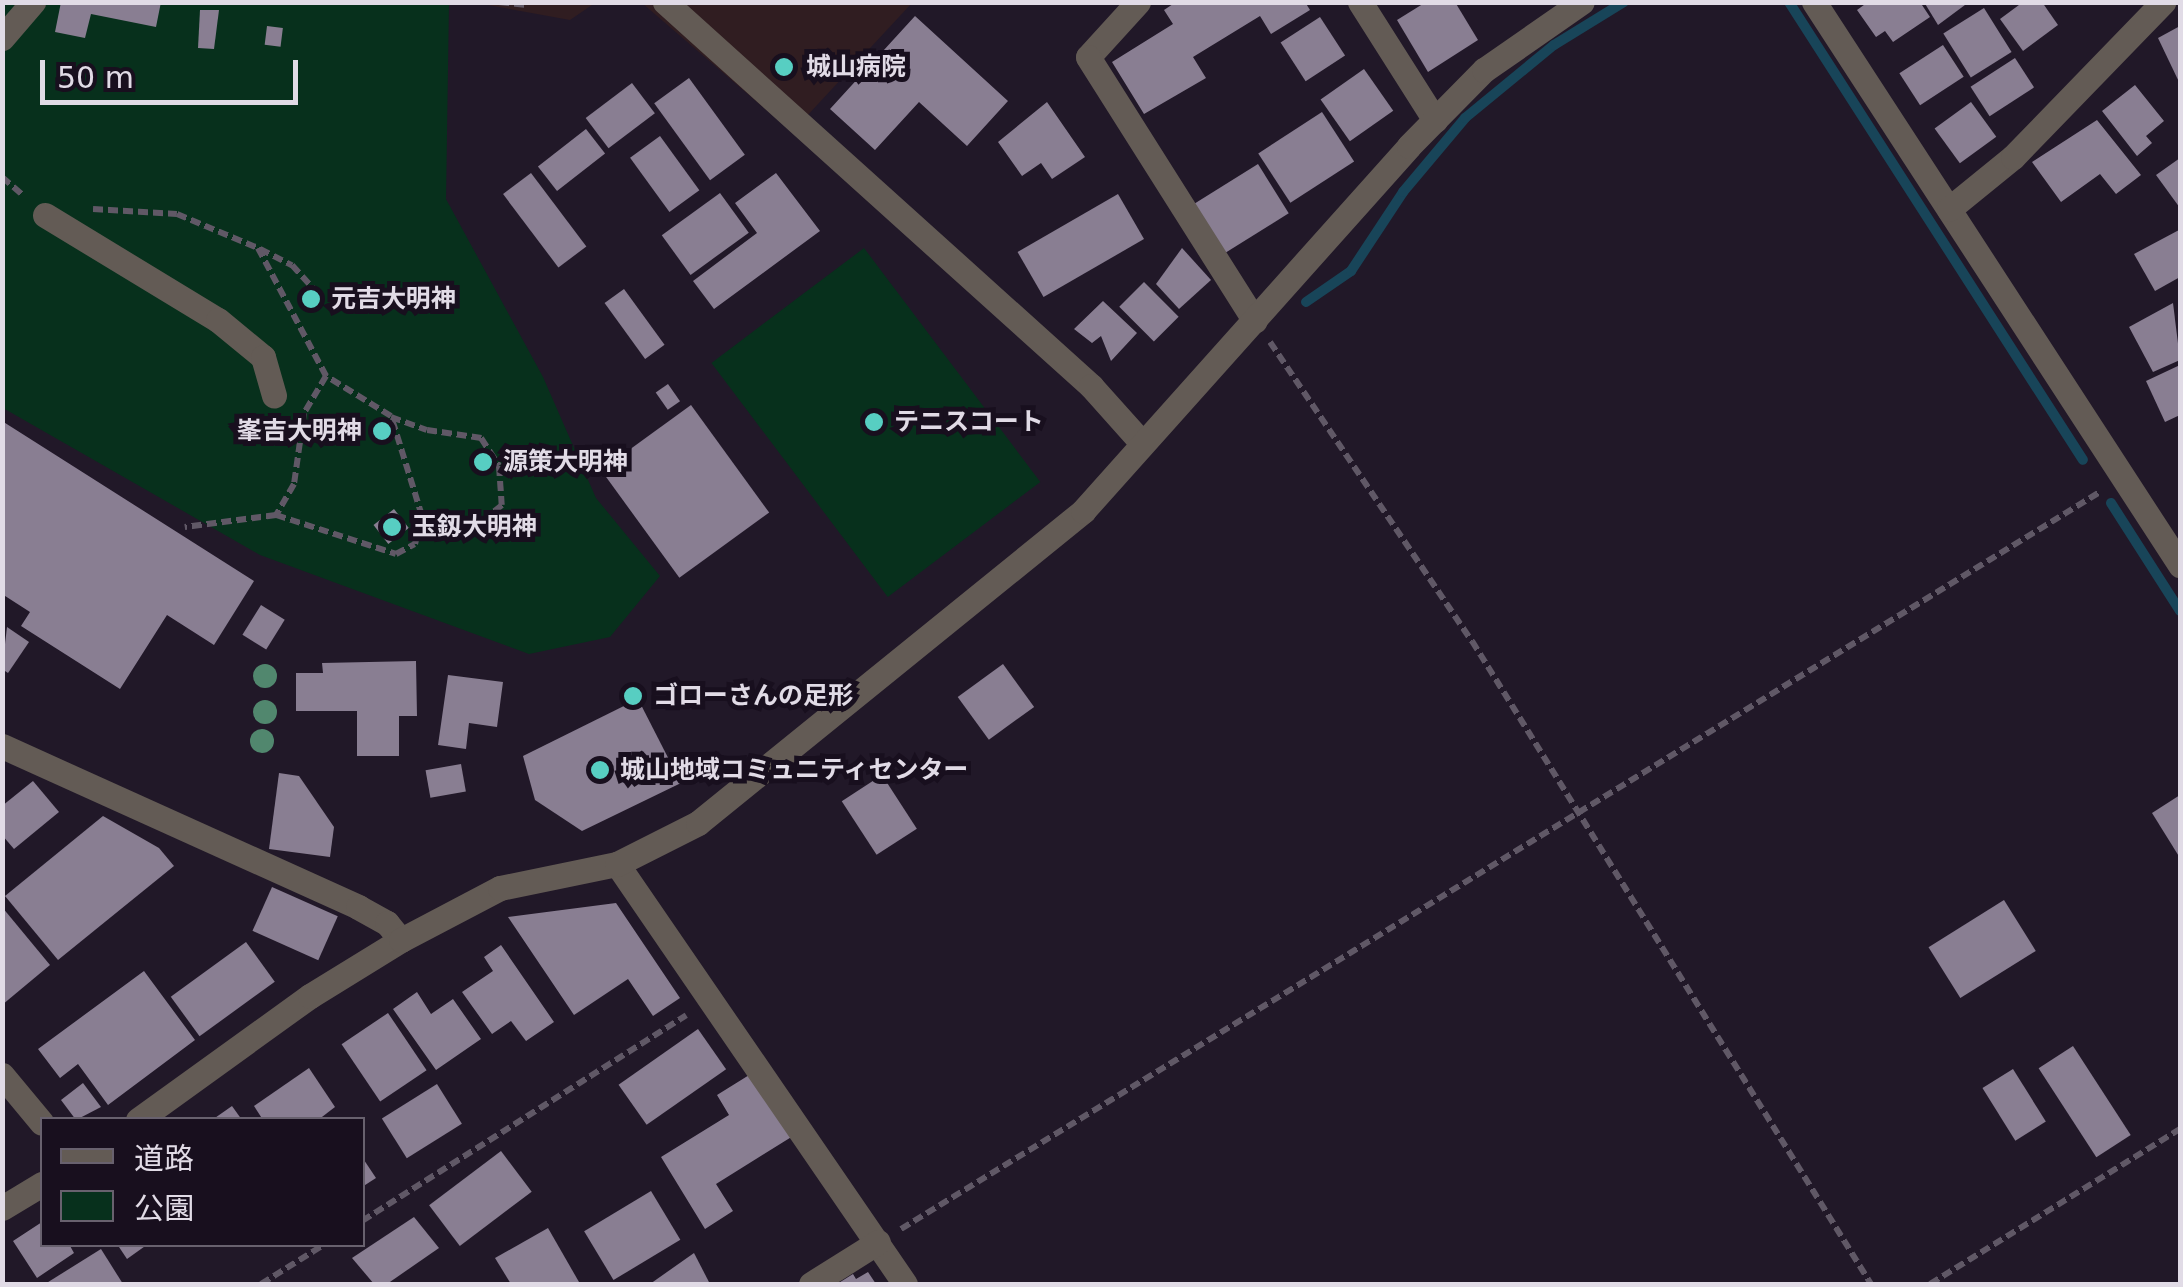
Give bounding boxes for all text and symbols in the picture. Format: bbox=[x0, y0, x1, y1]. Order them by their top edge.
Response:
scale bar bbox=[45, 40, 302, 102]
place label: 城山病院 bbox=[806, 52, 906, 82]
marker: 城山病院 bbox=[771, 54, 797, 80]
text: 50 m bbox=[57, 60, 134, 95]
place label: 元吉大明神 bbox=[331, 284, 456, 314]
marker: 元吉大明神 bbox=[300, 288, 322, 310]
place label: テニスコート bbox=[894, 407, 1044, 437]
marker: テニスコート bbox=[863, 411, 885, 433]
place label: 峯吉大明神 bbox=[237, 416, 362, 446]
marker: 峯吉大明神 bbox=[371, 420, 393, 442]
place label: 源策大明神 bbox=[503, 447, 628, 477]
marker: 源策大明神 bbox=[472, 451, 494, 473]
place label: 玉釼大明神 bbox=[412, 512, 537, 542]
marker: 玉釼大明神 bbox=[381, 516, 403, 538]
place label: ゴローさんの足形 bbox=[653, 681, 853, 711]
marker: ゴローさんの足形 bbox=[622, 685, 644, 707]
place label: 城山地域コミュニティセンター bbox=[620, 755, 970, 785]
marker: 城山地域コミュニティセンター bbox=[589, 759, 611, 781]
legend bbox=[40, 1117, 365, 1247]
text: 道路 bbox=[134, 1141, 194, 1176]
text: 公園 bbox=[134, 1191, 194, 1226]

